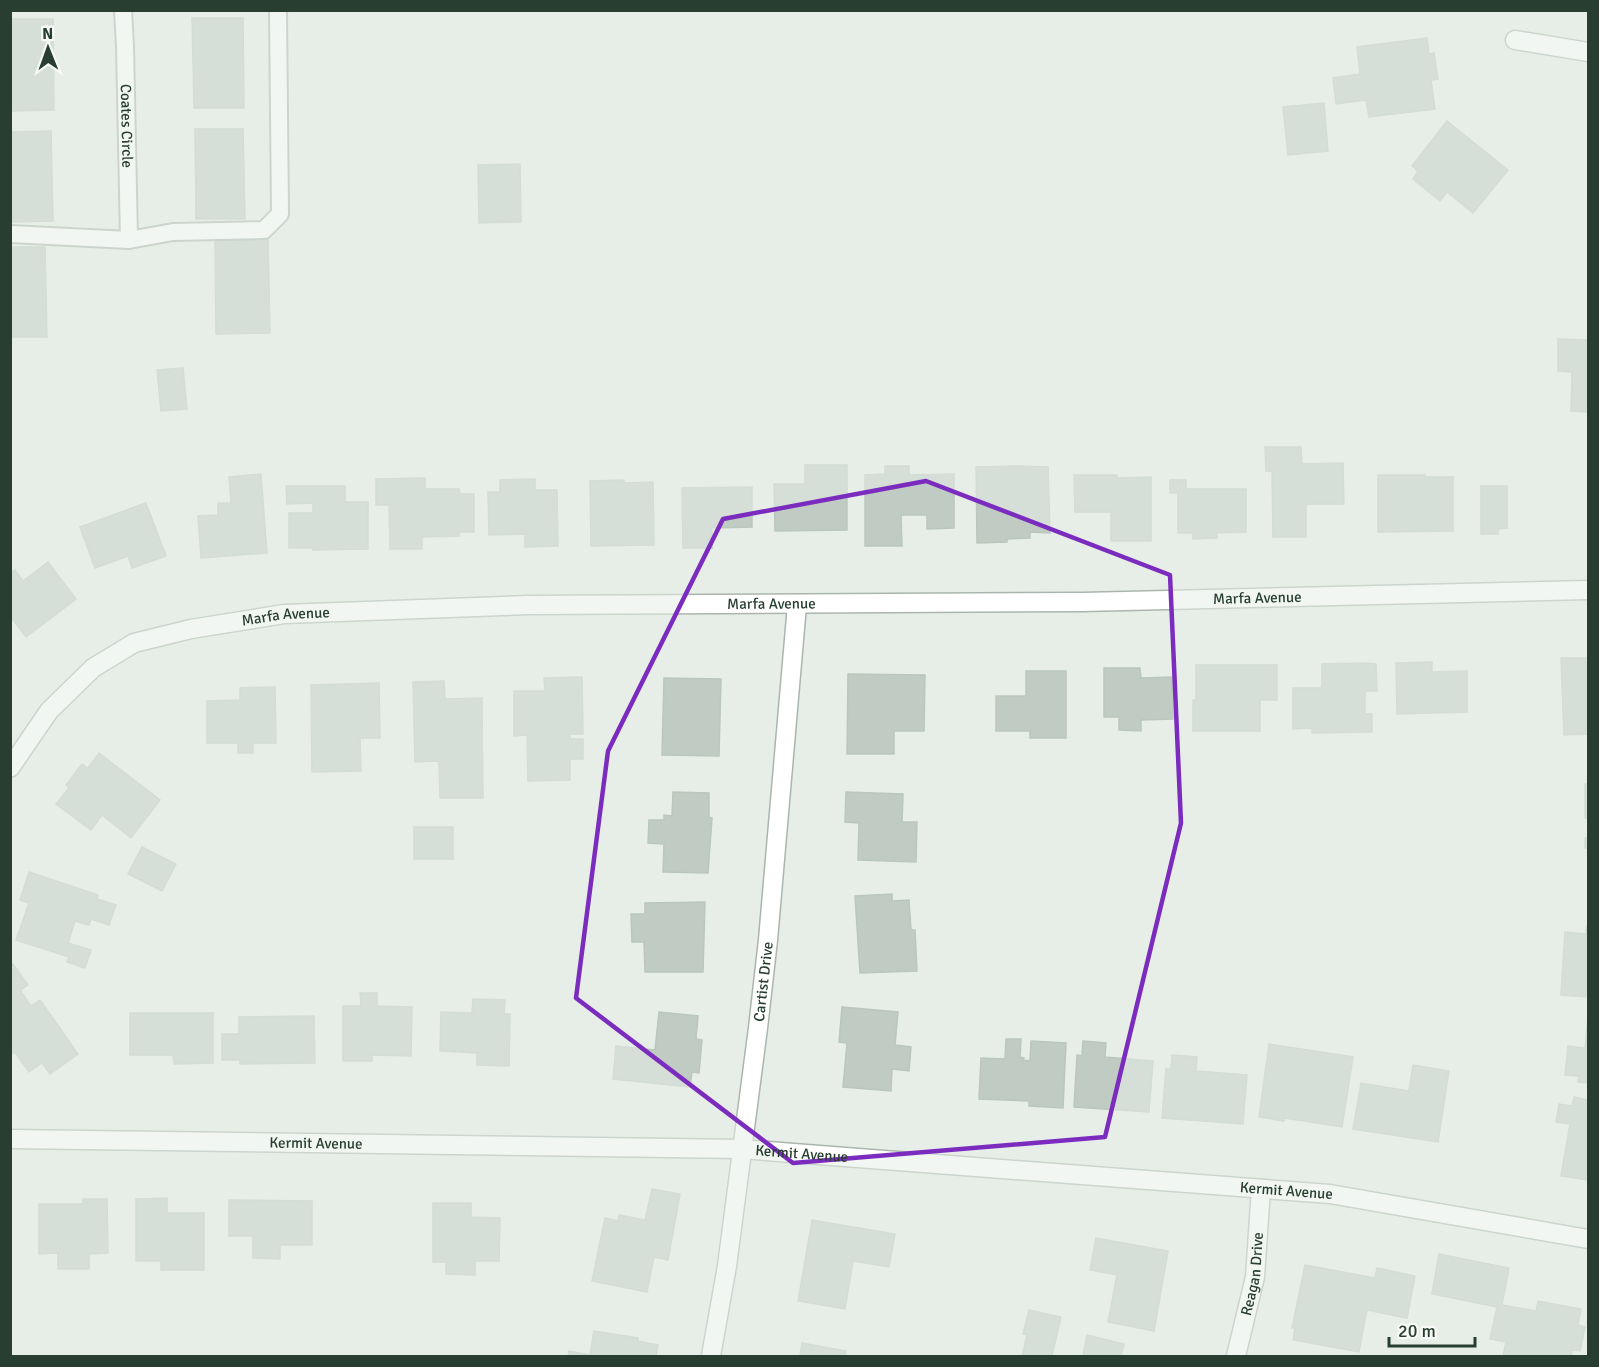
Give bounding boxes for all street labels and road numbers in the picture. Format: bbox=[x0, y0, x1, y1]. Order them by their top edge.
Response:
street label: Coates Circle bbox=[117, 84, 137, 168]
street label: Marfa Avenue bbox=[1213, 588, 1302, 608]
street label: Marfa Avenue bbox=[727, 594, 816, 613]
street label: Marfa Avenue bbox=[240, 603, 330, 630]
street label: Cartist Drive bbox=[750, 941, 777, 1023]
street label: Kermit Avenue bbox=[269, 1134, 363, 1153]
street label: Kermit Avenue bbox=[755, 1141, 849, 1166]
street label: Kermit Avenue bbox=[1239, 1178, 1334, 1203]
street label: Reagan Drive bbox=[1237, 1231, 1267, 1318]

